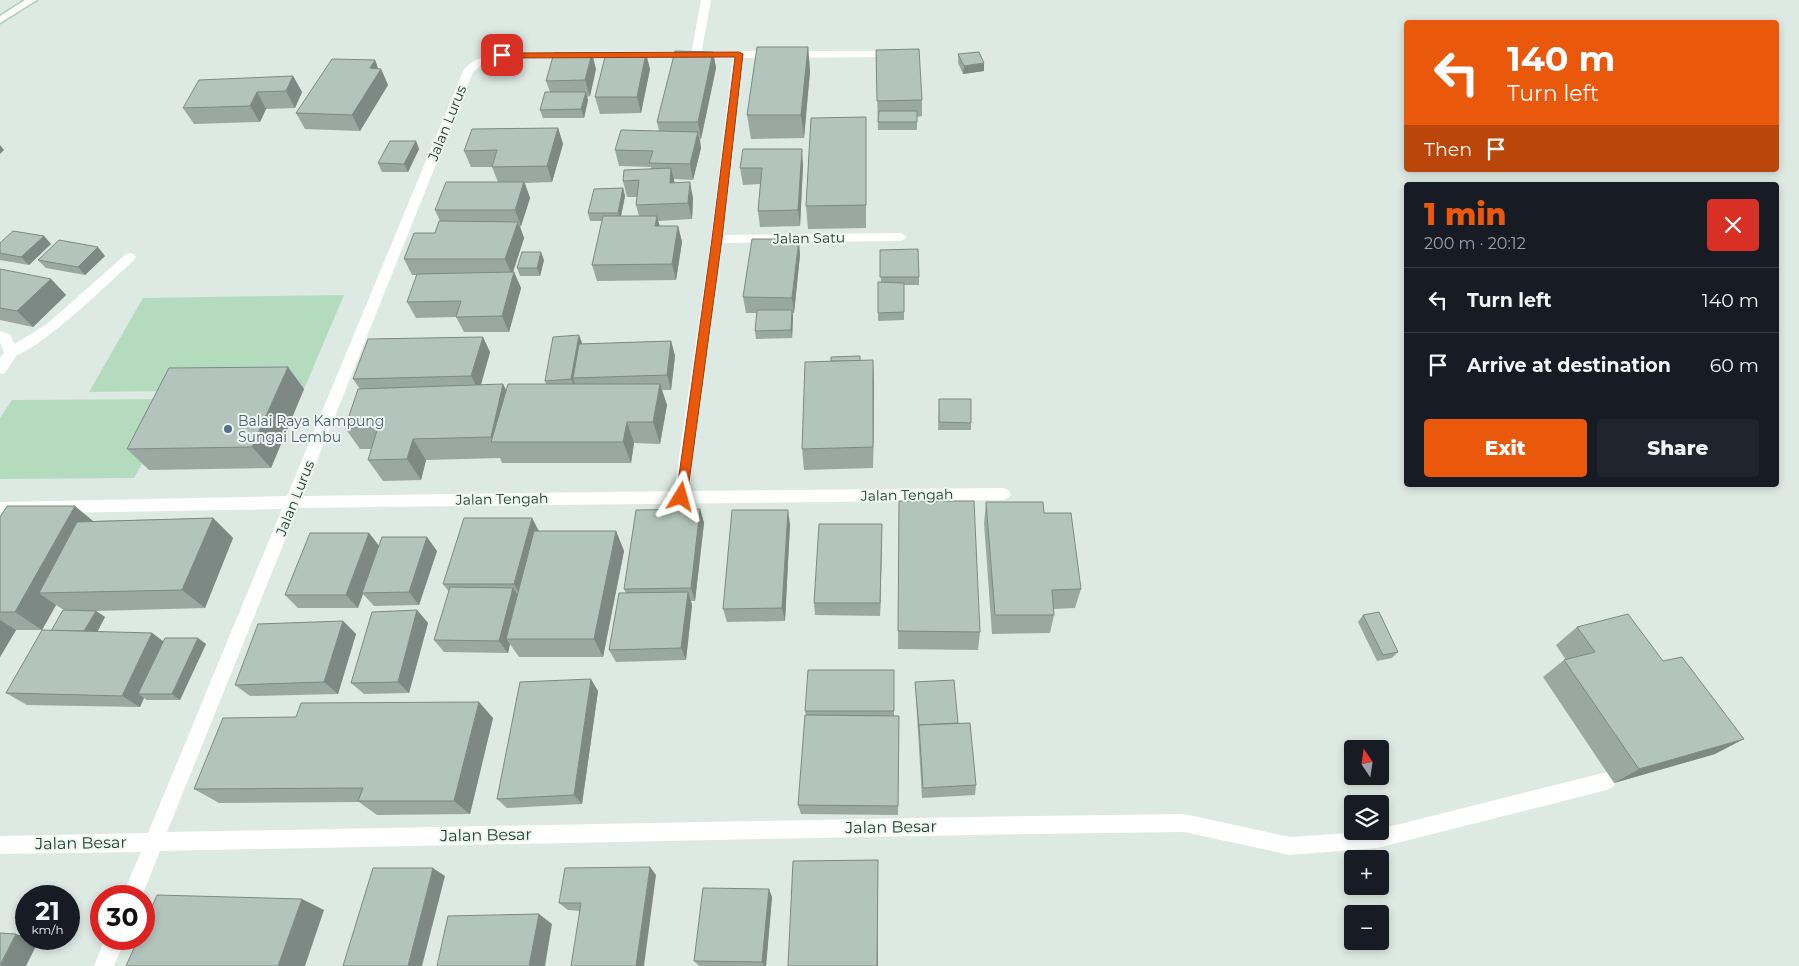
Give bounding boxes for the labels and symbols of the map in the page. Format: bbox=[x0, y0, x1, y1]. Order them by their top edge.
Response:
pin bbox=[481, 34, 523, 76]
street label: Jalan Lurus bbox=[423, 82, 470, 164]
street label: Jalan Satu bbox=[772, 228, 845, 248]
place label: Balai Raya Kampung Sungai Lembu bbox=[238, 412, 384, 446]
marker: Balai Raya Kampung Sungai Lembu bbox=[222, 423, 234, 435]
street label: Jalan Lurus bbox=[271, 457, 318, 539]
position arrow bbox=[654, 470, 706, 522]
street label: Jalan Tengah bbox=[859, 485, 954, 505]
street label: Jalan Tengah bbox=[454, 489, 549, 509]
north arrow bbox=[1344, 740, 1389, 785]
street label: Jalan Besar bbox=[844, 817, 937, 837]
street label: Jalan Besar bbox=[439, 825, 532, 845]
street label: Jalan Besar bbox=[34, 833, 127, 853]
speed limit sign: 30 bbox=[90, 885, 155, 950]

